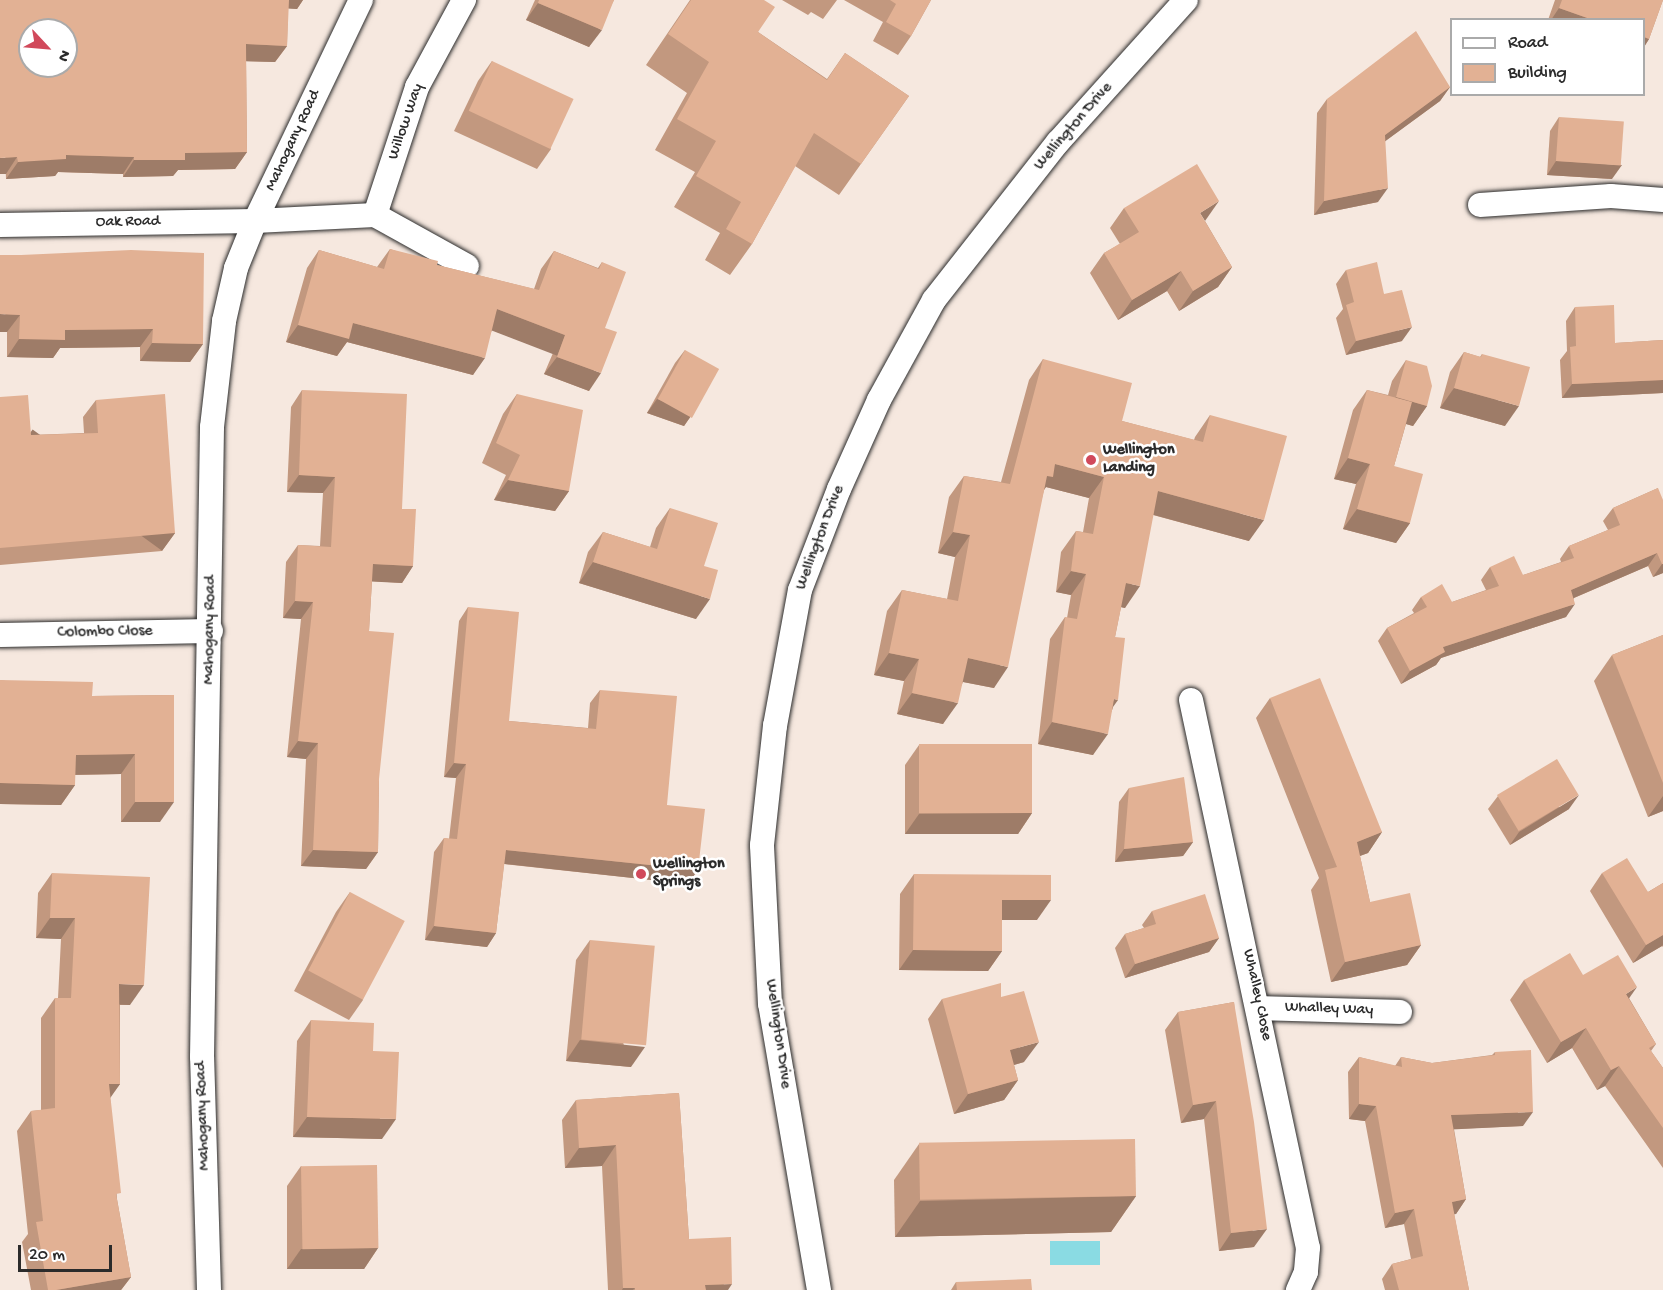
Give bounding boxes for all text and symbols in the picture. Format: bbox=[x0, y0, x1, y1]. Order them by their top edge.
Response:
north arrow bbox=[18, 18, 78, 78]
legend bbox=[1450, 18, 1645, 96]
text: Road bbox=[1508, 33, 1547, 54]
text: N bbox=[52, 46, 74, 64]
text: Building bbox=[1508, 63, 1567, 84]
street label: Wellington Drive bbox=[1031, 79, 1117, 175]
street label: Willow Way bbox=[385, 82, 429, 162]
street label: Mahogany Road bbox=[262, 88, 326, 194]
street label: Oak Road bbox=[96, 213, 160, 233]
place label: Wellington Landing bbox=[1103, 441, 1175, 479]
marker: Wellington Landing bbox=[1084, 453, 1098, 467]
street label: Wellington Drive bbox=[792, 483, 850, 593]
street label: Mahogany Road bbox=[200, 575, 222, 685]
street label: Colombo Close bbox=[57, 623, 153, 643]
place label: Wellington Springs bbox=[653, 855, 725, 893]
marker: Wellington Springs bbox=[634, 867, 648, 881]
street label: Whalley Close bbox=[1237, 948, 1275, 1042]
street label: Wellington Drive bbox=[760, 978, 794, 1090]
street label: Whalley Way bbox=[1284, 999, 1374, 1021]
street label: Mahogany Road bbox=[193, 1061, 215, 1171]
scale bar bbox=[21, 1233, 116, 1271]
text: 20 m bbox=[29, 1245, 65, 1266]

